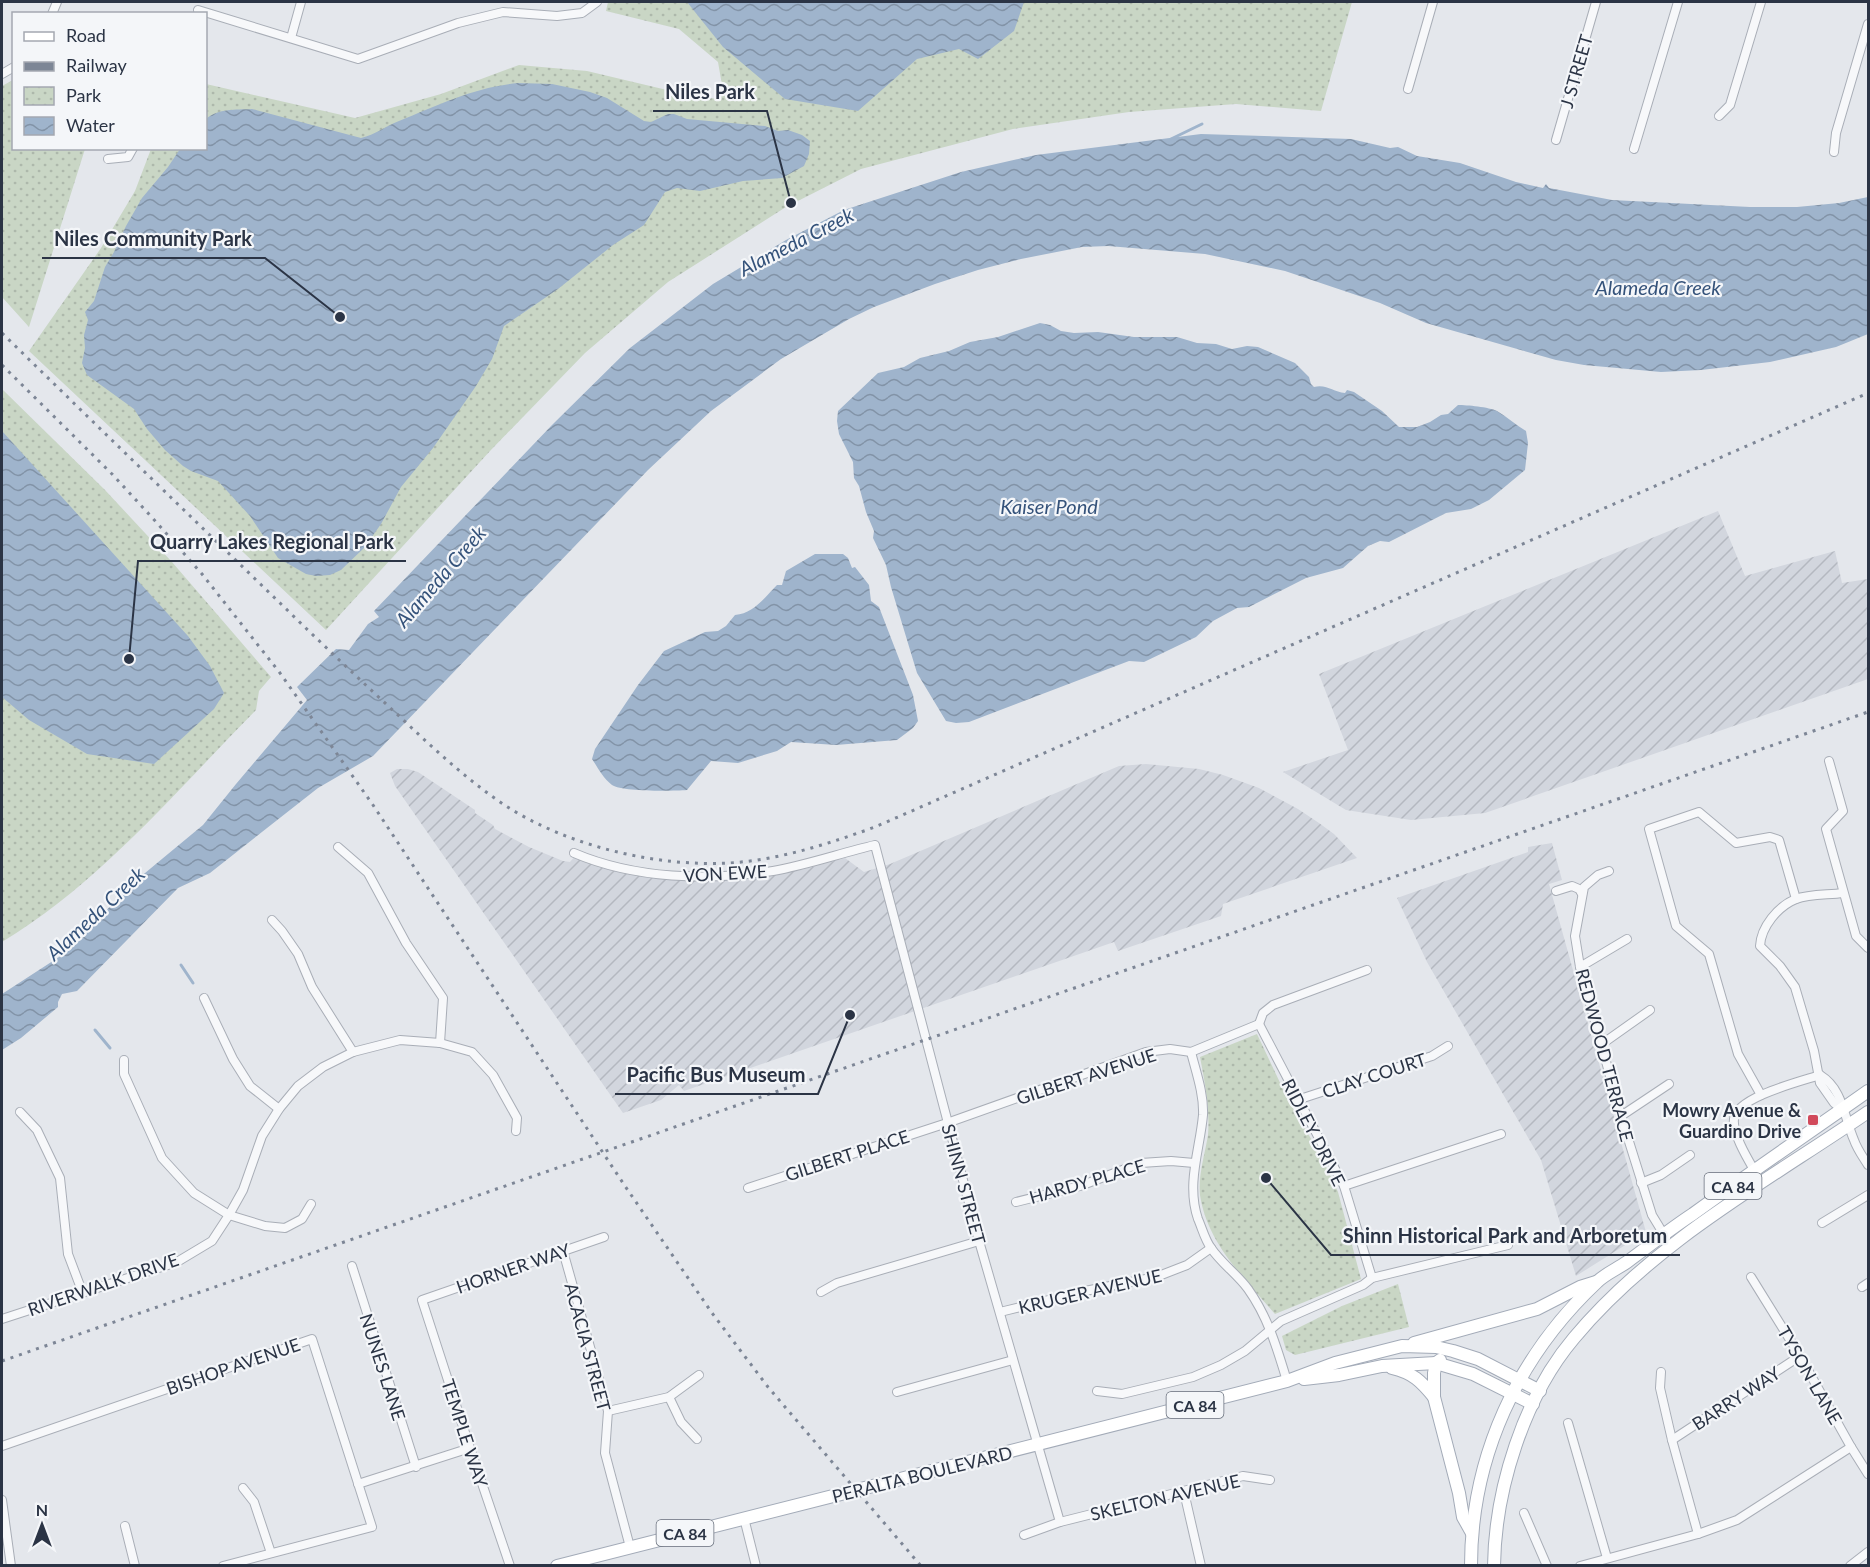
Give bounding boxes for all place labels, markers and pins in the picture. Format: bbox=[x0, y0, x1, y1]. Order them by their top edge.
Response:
callout: Niles Park bbox=[653, 73, 767, 111]
callout: Niles Community Park bbox=[42, 220, 265, 258]
callout: Quarry Lakes Regional Park bbox=[138, 523, 406, 561]
callout: Pacific Bus Museum bbox=[615, 1056, 818, 1094]
place label: Mowry Avenue & Guardino Drive bbox=[1662, 1099, 1801, 1142]
marker: Mowry Avenue & Guardino Drive bbox=[1806, 1113, 1820, 1127]
callout: Shinn Historical Park and Arboretum bbox=[1331, 1217, 1680, 1255]

